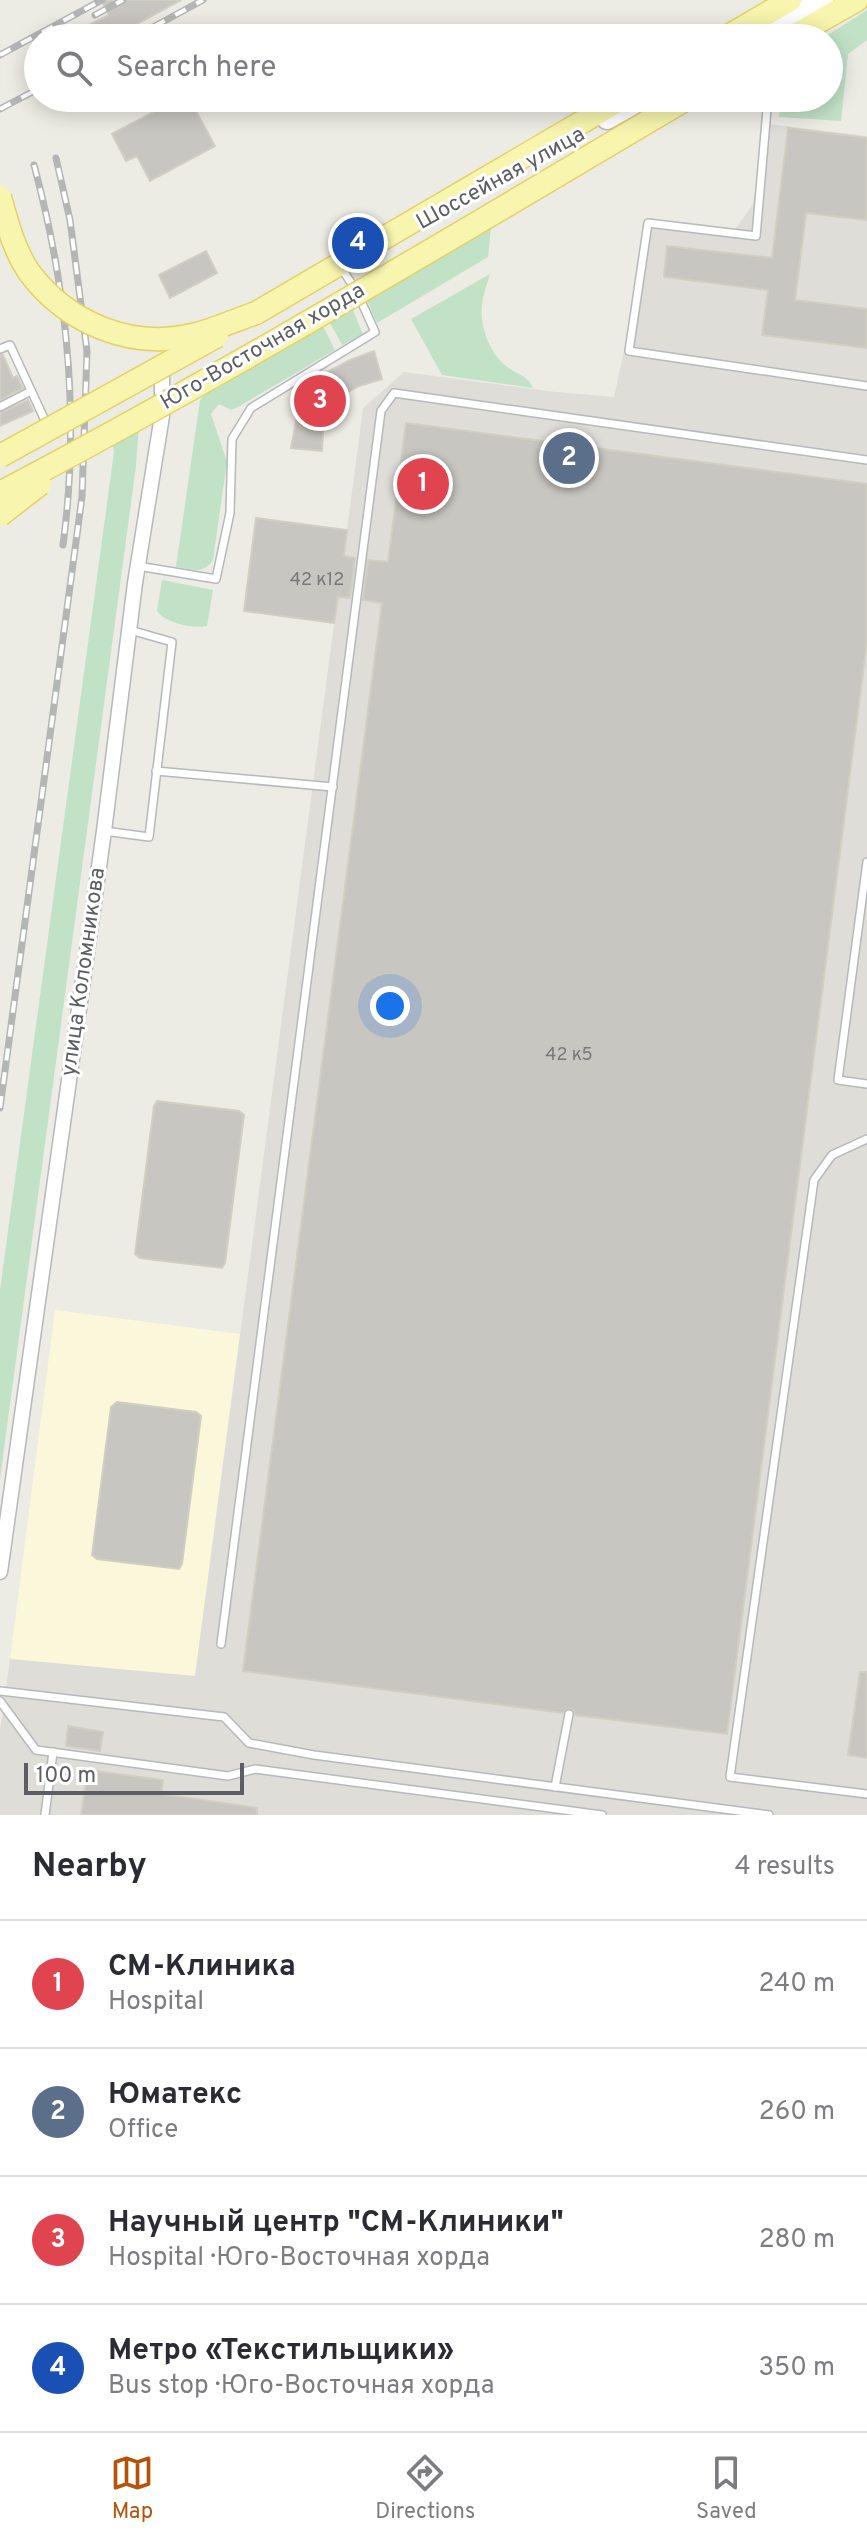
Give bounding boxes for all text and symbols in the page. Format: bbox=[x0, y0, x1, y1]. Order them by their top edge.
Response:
search box bbox=[24, 24, 843, 112]
icon: search bbox=[52, 46, 96, 90]
text: Search here bbox=[116, 50, 276, 87]
street label: Шоссейная улица bbox=[412, 122, 590, 236]
pin: 4 bbox=[332, 213, 384, 273]
street label: Юго-Восточная хорда bbox=[156, 277, 370, 417]
pin: 3 bbox=[294, 371, 346, 431]
pin: 2 bbox=[543, 428, 595, 488]
pin: 1 bbox=[397, 454, 449, 514]
house number: 42 к12 bbox=[290, 569, 344, 592]
street label: улица Коломникова bbox=[56, 866, 112, 1078]
your location bbox=[370, 986, 410, 1026]
house number: 42 к5 bbox=[545, 1044, 593, 1067]
scale bar bbox=[24, 1759, 244, 1795]
text: 100 m bbox=[36, 1763, 96, 1790]
text: Nearby bbox=[32, 1846, 147, 1889]
text: 4 results bbox=[734, 1851, 835, 1884]
text: СМ-Клиника bbox=[108, 1949, 296, 1986]
text: 1 bbox=[53, 1968, 63, 2001]
text: 240 m bbox=[758, 1968, 835, 2001]
text: Hospital bbox=[108, 1986, 204, 2019]
text: Юматекс bbox=[108, 2077, 242, 2114]
text: 2 bbox=[50, 2096, 66, 2129]
text: 260 m bbox=[759, 2096, 835, 2129]
text: Office bbox=[108, 2114, 178, 2147]
text: Научный центр "СМ-Клиники" bbox=[108, 2205, 564, 2242]
text: 3 bbox=[50, 2224, 66, 2257]
text: 280 m bbox=[759, 2224, 835, 2257]
text: Hospital · Юго-Восточная хорда bbox=[108, 2242, 490, 2275]
text: Метро «Текстильщики» bbox=[108, 2333, 454, 2370]
text: 4 bbox=[50, 2352, 66, 2385]
text: 350 m bbox=[758, 2352, 835, 2385]
text: Bus stop · Юго-Восточная хорда bbox=[108, 2370, 494, 2403]
tab: Map bbox=[110, 2451, 154, 2526]
tab: Directions bbox=[375, 2451, 475, 2526]
tab: Saved bbox=[696, 2451, 757, 2526]

